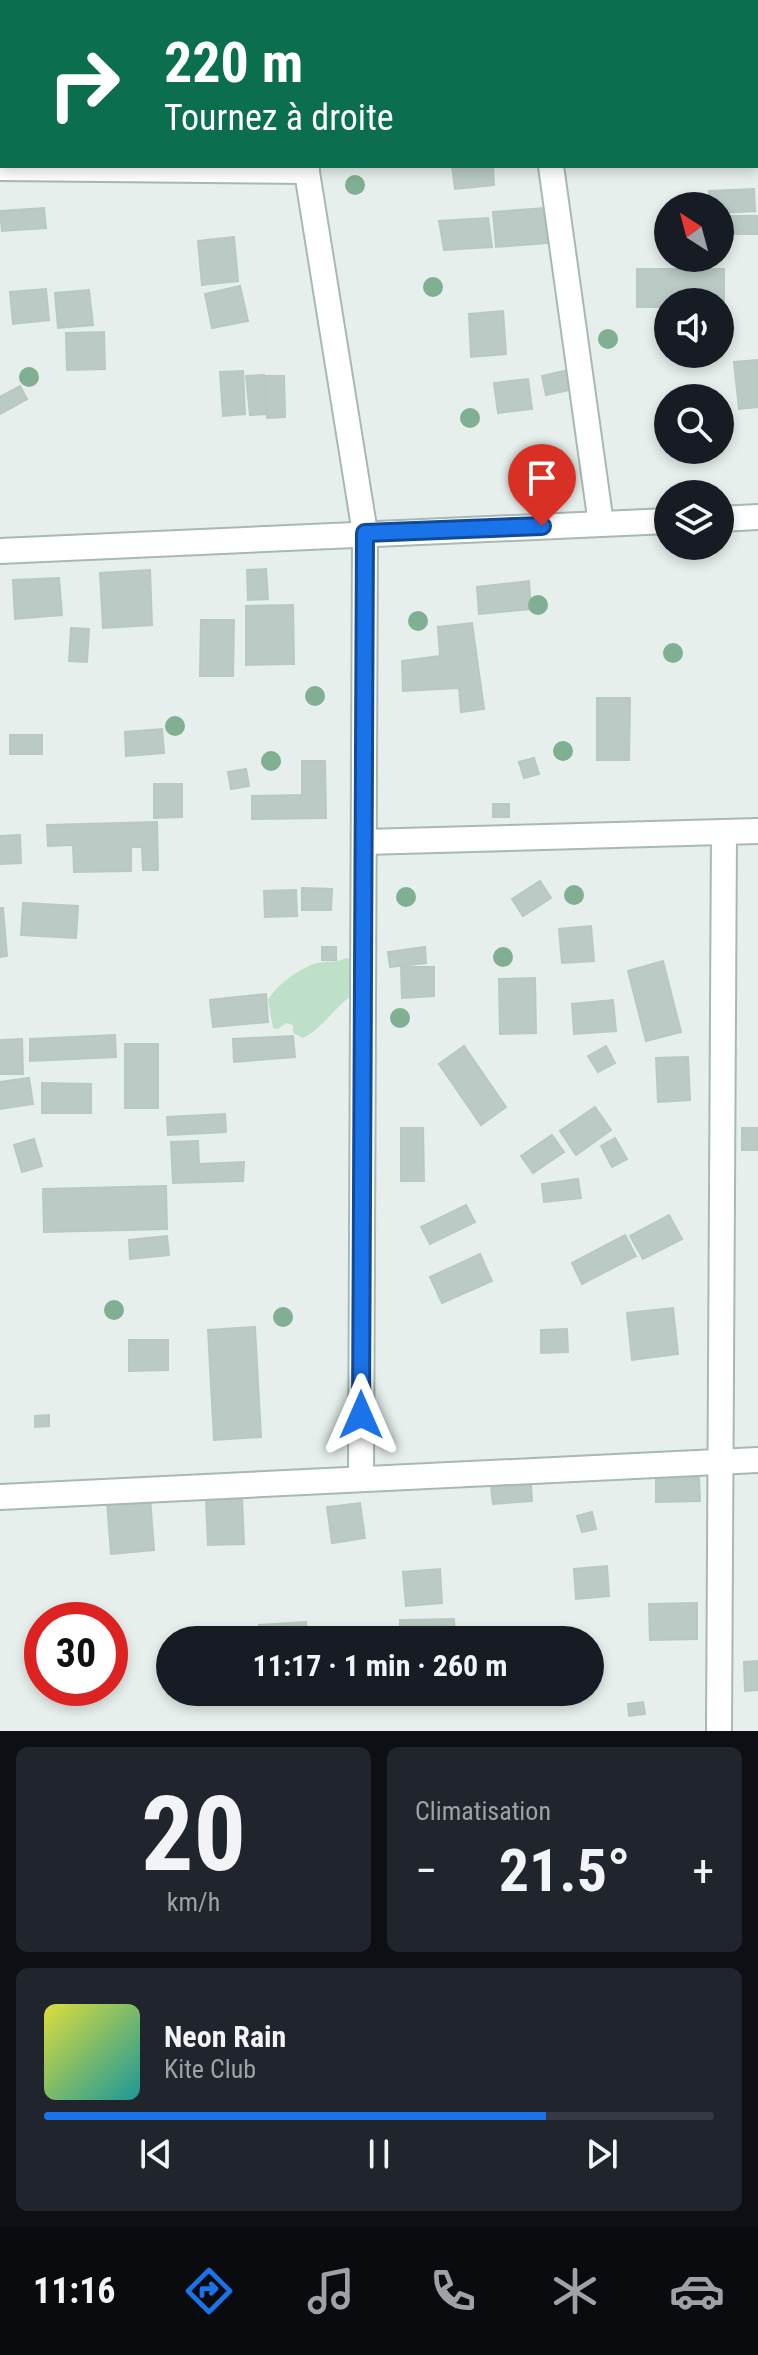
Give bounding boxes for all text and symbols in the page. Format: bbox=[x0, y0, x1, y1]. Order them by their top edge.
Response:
text: 220 m bbox=[164, 30, 303, 96]
icon: right bbox=[32, 32, 136, 136]
text: Tournez à droite bbox=[164, 97, 394, 139]
north arrow bbox=[654, 192, 734, 272]
map controls bbox=[654, 192, 734, 560]
button: sound bbox=[654, 288, 734, 368]
button: search bbox=[654, 384, 734, 464]
pin bbox=[508, 444, 576, 526]
icon: arrive bbox=[520, 456, 564, 500]
button: layers bbox=[654, 480, 734, 560]
position arrow bbox=[319, 1373, 403, 1457]
speed limit sign: 30 bbox=[24, 1602, 128, 1706]
text: 11:17 · 1 min · 260 m bbox=[253, 1648, 507, 1683]
text: 20 bbox=[141, 1774, 246, 1895]
text: Climatisation bbox=[415, 1796, 551, 1826]
text: 21.5° bbox=[499, 1835, 630, 1906]
text: − bbox=[415, 1845, 437, 1897]
text: + bbox=[692, 1845, 714, 1897]
text: km/h bbox=[167, 1887, 220, 1917]
text: Neon Rain bbox=[164, 2019, 286, 2054]
text: Kite Club bbox=[164, 2054, 256, 2084]
icon: previous bbox=[134, 2132, 178, 2176]
icon: pause bbox=[357, 2132, 401, 2176]
icon: next bbox=[580, 2132, 624, 2176]
icon: directions bbox=[181, 2263, 237, 2319]
icon: music bbox=[303, 2263, 359, 2319]
icon: phone bbox=[425, 2263, 481, 2319]
icon: climate bbox=[547, 2263, 603, 2319]
icon: car bbox=[669, 2263, 725, 2319]
text: 11:16 bbox=[33, 2270, 116, 2312]

